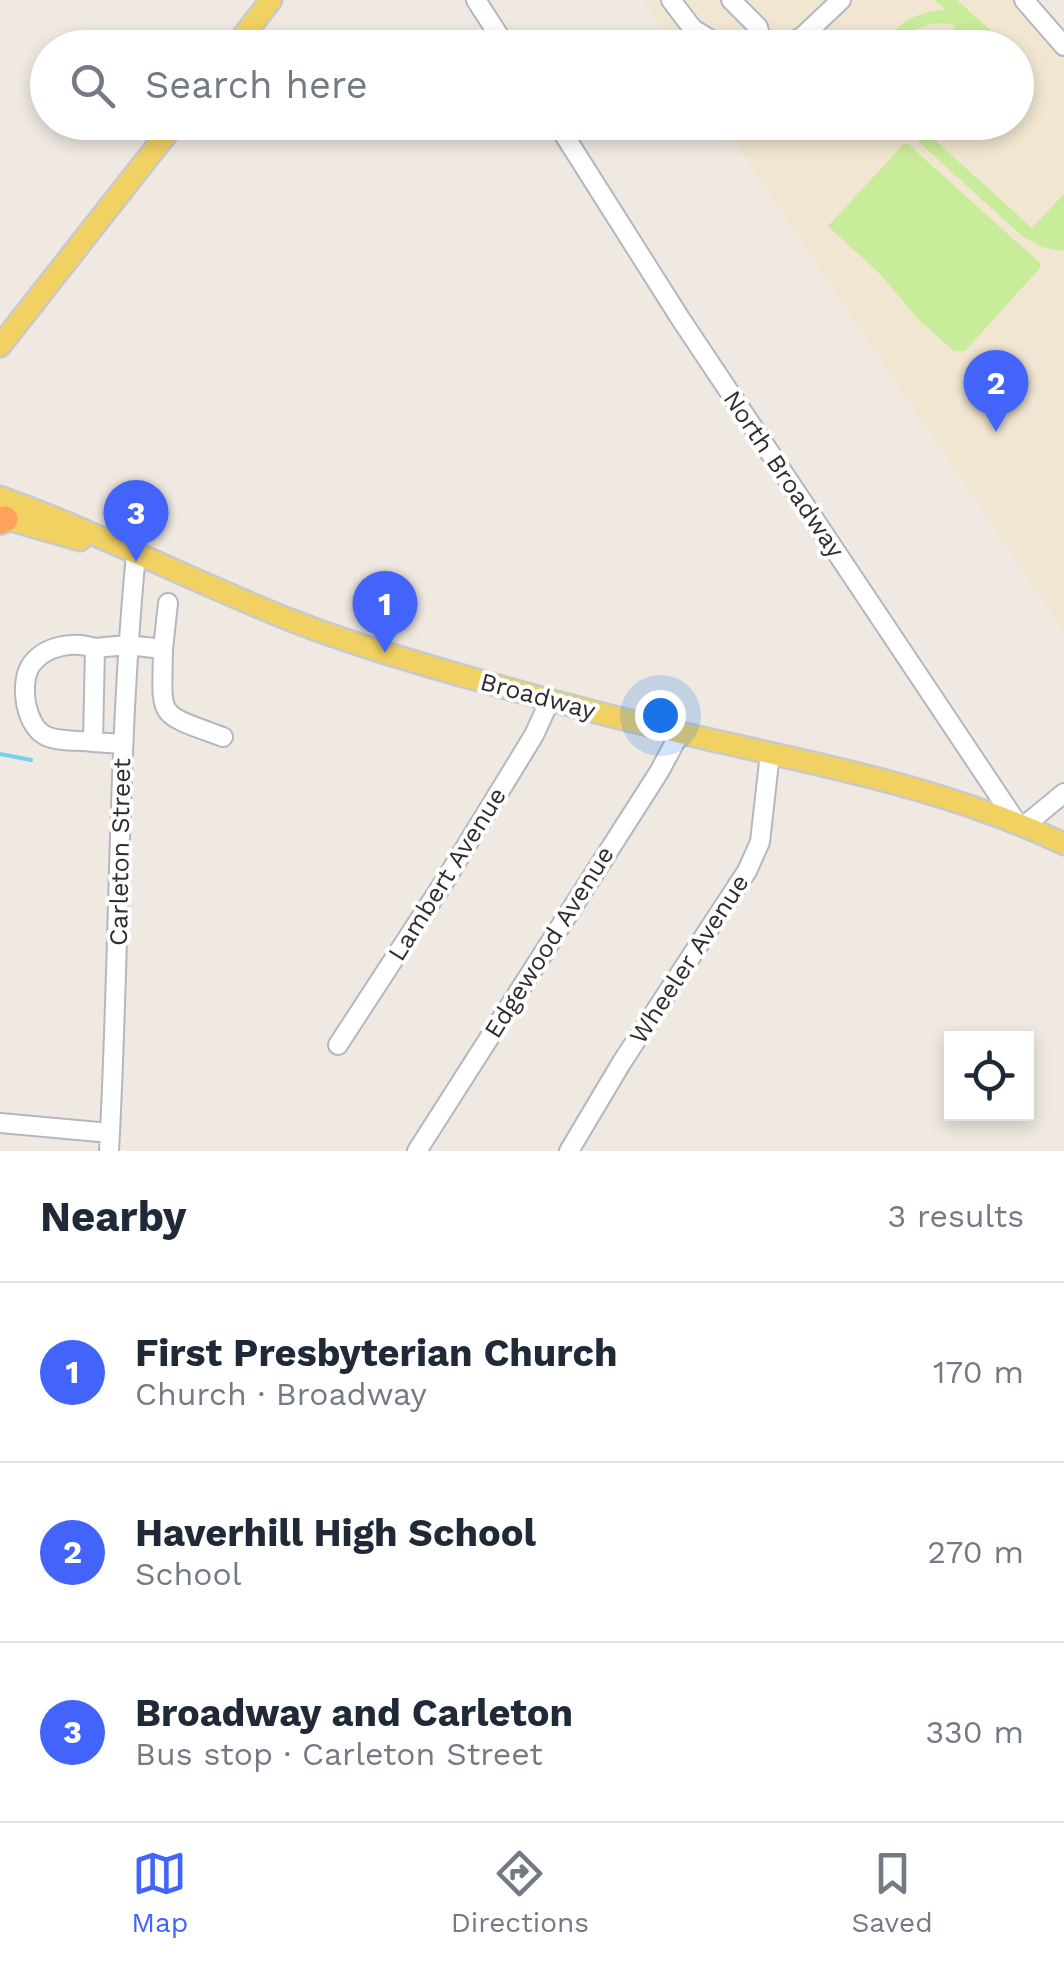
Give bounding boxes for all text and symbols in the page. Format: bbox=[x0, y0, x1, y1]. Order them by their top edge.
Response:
search box bbox=[30, 30, 1034, 140]
icon: search bbox=[65, 58, 120, 113]
text: Search here bbox=[145, 63, 368, 107]
pin: 2 bbox=[964, 350, 1028, 432]
street label: North Broadway bbox=[717, 385, 851, 563]
pin: 3 bbox=[104, 480, 168, 562]
pin: 1 bbox=[352, 570, 418, 653]
street label: Broadway bbox=[477, 667, 599, 725]
your location bbox=[635, 690, 686, 741]
street label: Carleton Street bbox=[104, 757, 136, 946]
street label: Lambert Avenue bbox=[382, 782, 512, 966]
street label: Edgewood Avenue bbox=[478, 841, 620, 1043]
street label: Wheeler Avenue bbox=[623, 869, 755, 1049]
map controls bbox=[944, 1031, 1034, 1121]
button: locate bbox=[944, 1031, 1034, 1121]
text: Nearby bbox=[40, 1192, 187, 1241]
text: 3 results bbox=[887, 1197, 1024, 1235]
text: First Presbyterian Church bbox=[135, 1331, 618, 1375]
text: 1 bbox=[66, 1353, 79, 1391]
text: 170 m bbox=[933, 1353, 1024, 1391]
text: Church · Broadway bbox=[135, 1375, 427, 1413]
text: Haverhill High School bbox=[135, 1511, 536, 1555]
text: 2 bbox=[63, 1533, 82, 1571]
text: 270 m bbox=[927, 1533, 1024, 1571]
text: School bbox=[135, 1555, 241, 1593]
text: Broadway and Carleton bbox=[135, 1691, 573, 1735]
text: 3 bbox=[63, 1713, 82, 1751]
text: 330 m bbox=[925, 1713, 1024, 1751]
text: Bus stop · Carleton Street bbox=[135, 1735, 543, 1773]
tab: Map bbox=[131, 1846, 188, 1939]
tab: Directions bbox=[451, 1846, 589, 1939]
tab: Saved bbox=[851, 1846, 933, 1939]

